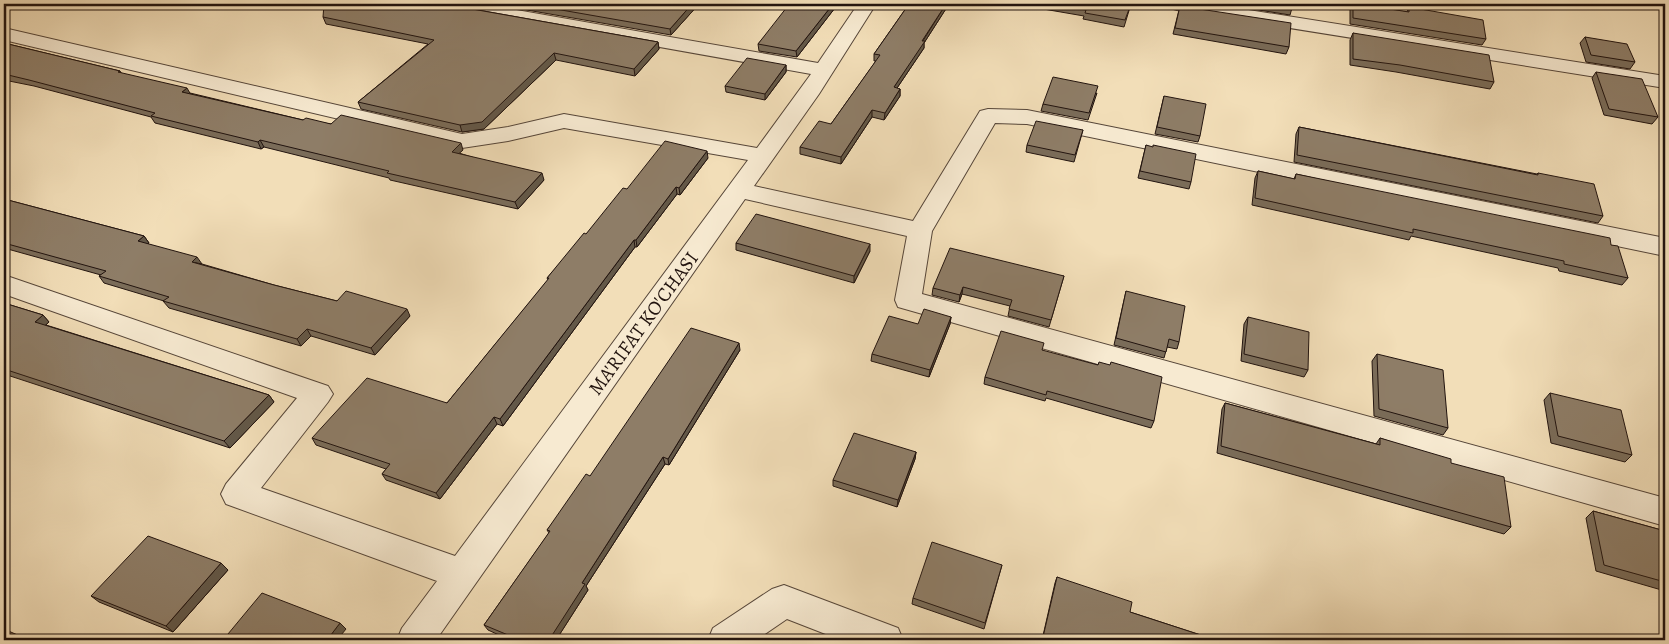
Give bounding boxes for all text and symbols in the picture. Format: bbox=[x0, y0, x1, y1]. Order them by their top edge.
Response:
street label: MA'RIFAT KO'CHASI bbox=[582, 246, 705, 401]

